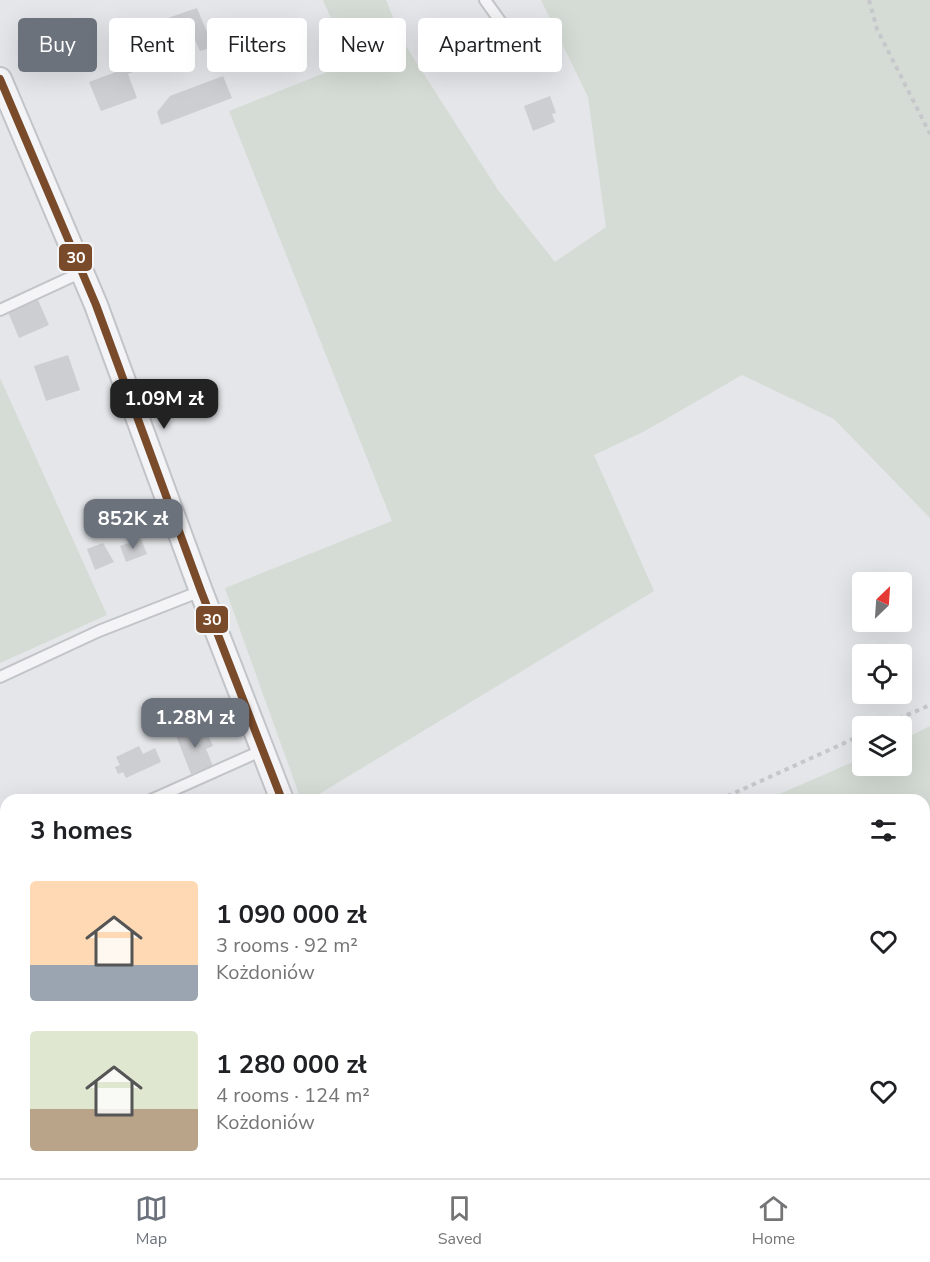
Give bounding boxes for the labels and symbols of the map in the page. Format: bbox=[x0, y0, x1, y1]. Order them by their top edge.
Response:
line badge: 30 bbox=[58, 243, 93, 272]
text: 30 bbox=[66, 247, 86, 269]
pin: 1.09M zł bbox=[102, 379, 226, 430]
pin: 852K zł bbox=[78, 499, 188, 550]
north arrow bbox=[852, 572, 912, 632]
line badge: 30 bbox=[195, 605, 229, 634]
text: 30 bbox=[202, 609, 222, 631]
pin: 1.28M zł bbox=[133, 698, 257, 749]

